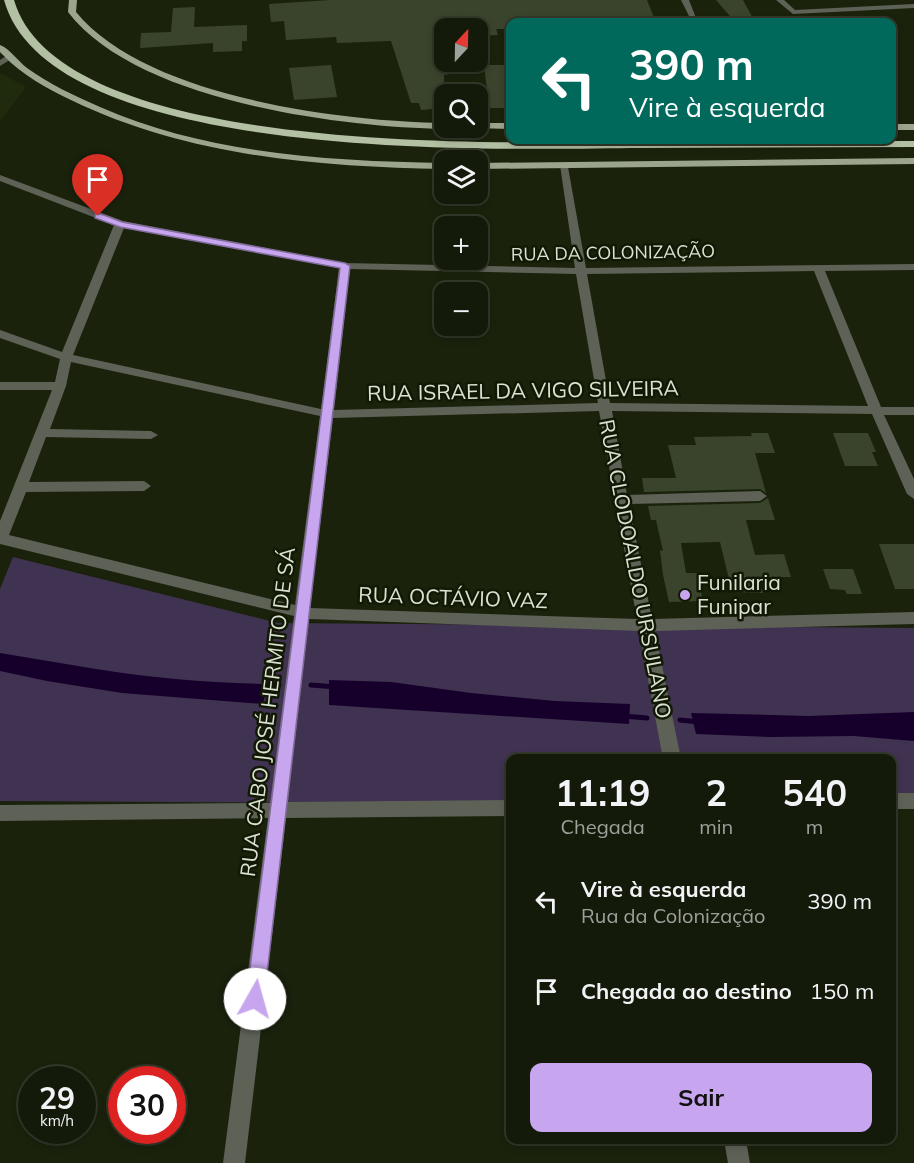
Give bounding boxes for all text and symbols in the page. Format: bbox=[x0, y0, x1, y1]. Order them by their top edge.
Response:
north arrow bbox=[434, 18, 488, 72]
map controls bbox=[434, 18, 488, 336]
text: 390 m bbox=[629, 38, 754, 91]
icon: left bbox=[530, 42, 608, 120]
button: search bbox=[434, 84, 488, 138]
text: Vire à esquerda bbox=[629, 90, 825, 124]
button: layers bbox=[434, 150, 488, 204]
pin bbox=[72, 154, 123, 216]
icon: arrive bbox=[81, 163, 114, 196]
button: + bbox=[434, 216, 488, 270]
street label: RUA DA COLONIZAÇÃO bbox=[511, 239, 715, 266]
button: − bbox=[434, 282, 488, 336]
street label: RUA ISRAEL DA VIGO SILVEIRA bbox=[367, 374, 680, 406]
street label: RUA CLODOALDO URSULANO bbox=[594, 417, 678, 721]
street label: RUA CABO JOSÉ HERMITO DE SÁ bbox=[234, 545, 300, 878]
place label: Funilaria Funipar bbox=[697, 569, 781, 619]
street label: RUA OCTÁVIO VAZ bbox=[358, 581, 548, 613]
marker: Funilaria Funipar bbox=[678, 588, 692, 602]
text: 11:19 bbox=[555, 770, 650, 815]
text: 2 bbox=[705, 770, 727, 815]
text: 540 bbox=[782, 770, 847, 815]
text: Chegada bbox=[560, 814, 645, 839]
text: min bbox=[699, 814, 733, 839]
text: m bbox=[806, 814, 823, 839]
text: Vire à esquerda bbox=[581, 875, 746, 903]
icon: left bbox=[530, 885, 563, 918]
text: 390 m bbox=[807, 887, 872, 915]
text: Rua da Colonização bbox=[581, 903, 765, 928]
position arrow bbox=[223, 967, 287, 1031]
icon: arrive bbox=[530, 975, 563, 1008]
text: Chegada ao destino bbox=[581, 977, 792, 1005]
text: 150 m bbox=[810, 977, 874, 1005]
button: Sair bbox=[530, 1063, 872, 1132]
speed limit sign: 30 bbox=[108, 1066, 186, 1144]
text: 29 bbox=[39, 1079, 75, 1117]
text: km/h bbox=[40, 1111, 74, 1130]

